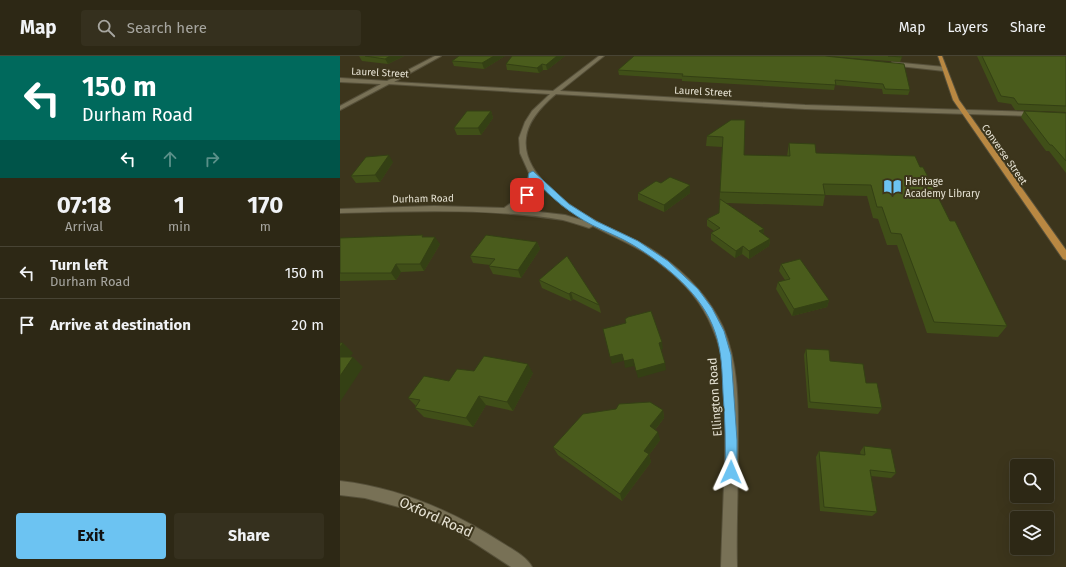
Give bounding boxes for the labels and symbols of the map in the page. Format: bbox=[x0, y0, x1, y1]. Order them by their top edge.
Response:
street label: Laurel Street bbox=[351, 65, 410, 81]
street label: Laurel Street bbox=[674, 84, 733, 100]
street label: Converse Street bbox=[979, 122, 1030, 187]
place label: Heritage Academy Library bbox=[905, 176, 980, 200]
library icon: Heritage Academy Library bbox=[882, 177, 902, 197]
pin bbox=[510, 178, 544, 212]
street label: Durham Road bbox=[392, 192, 454, 206]
street label: Ellington Road bbox=[705, 357, 725, 437]
position arrow bbox=[710, 451, 752, 493]
street label: Oxford Road bbox=[397, 494, 475, 541]

